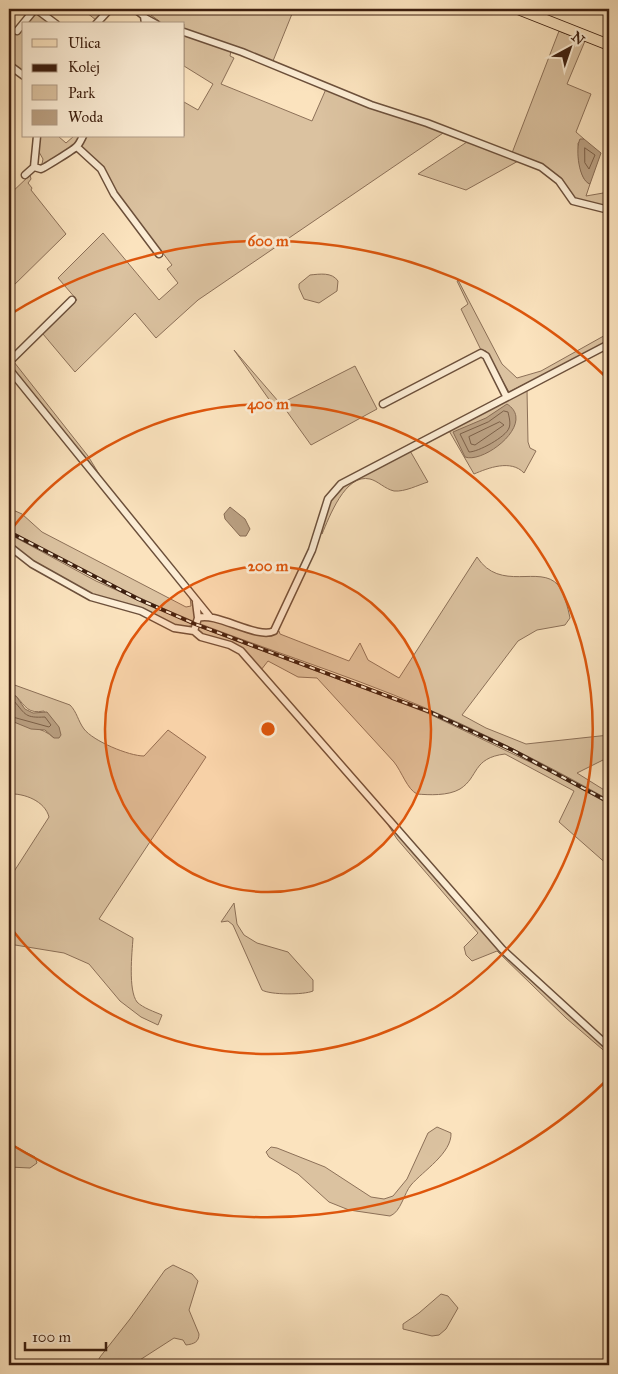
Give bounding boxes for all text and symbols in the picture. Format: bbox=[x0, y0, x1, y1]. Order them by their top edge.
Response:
legend bbox=[22, 22, 185, 138]
north arrow bbox=[546, 22, 596, 72]
text: N bbox=[568, 28, 588, 49]
text: Ulica bbox=[68, 34, 101, 52]
text: Kolej bbox=[68, 58, 100, 76]
text: Park bbox=[68, 84, 95, 102]
text: Woda bbox=[68, 108, 104, 126]
text: 600 m bbox=[248, 232, 289, 250]
text: 400 m bbox=[247, 395, 289, 414]
text: 200 m bbox=[248, 557, 289, 575]
centre of rings bbox=[259, 720, 277, 738]
scale bar bbox=[25, 1319, 106, 1351]
text: 100 m bbox=[32, 1328, 72, 1346]

